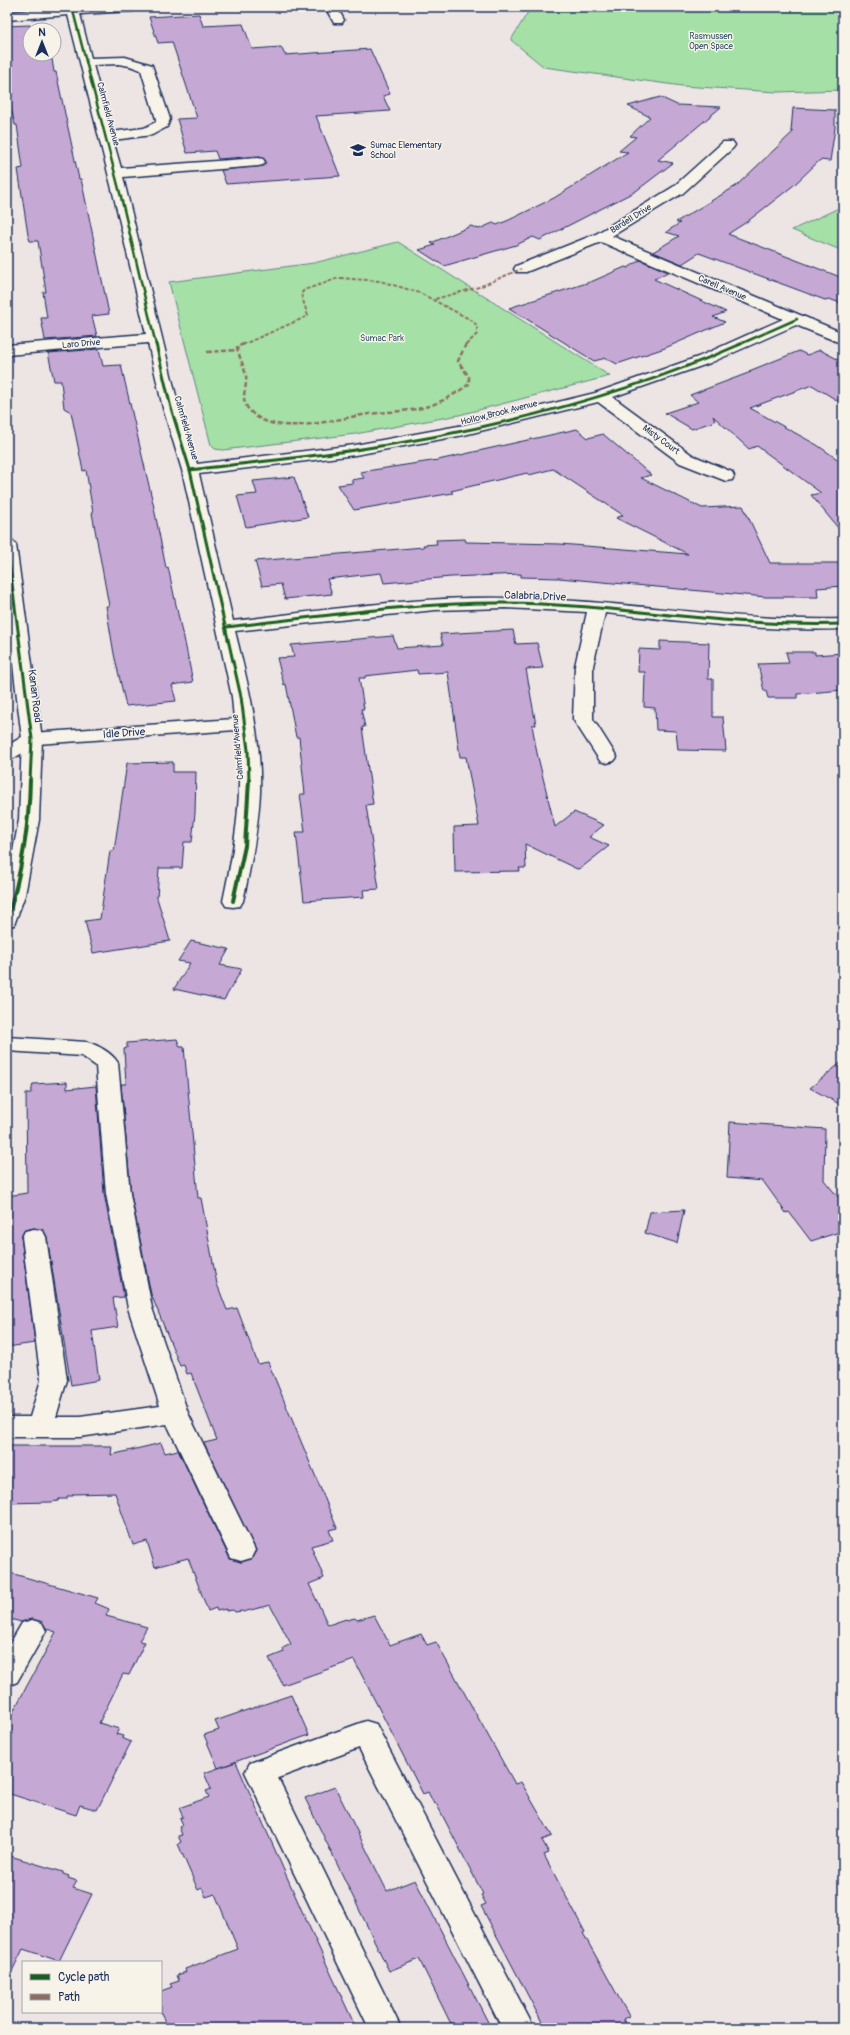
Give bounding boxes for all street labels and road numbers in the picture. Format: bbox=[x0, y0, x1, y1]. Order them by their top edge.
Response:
street label: Calmfield Avenue bbox=[94, 81, 122, 148]
street label: Bardell Drive bbox=[608, 202, 654, 236]
street label: Carell Avenue bbox=[696, 273, 748, 303]
street label: Laro Drive bbox=[61, 337, 101, 351]
street label: Calmfield Avenue bbox=[172, 395, 200, 462]
street label: Hollow Brook Avenue bbox=[459, 398, 539, 428]
street label: Misty Court bbox=[640, 423, 682, 457]
street label: Calabria Drive bbox=[504, 588, 567, 604]
street label: Kanan Road bbox=[25, 668, 45, 724]
street label: Calmfield Avenue bbox=[230, 713, 246, 780]
street label: Idle Drive bbox=[102, 725, 146, 741]

